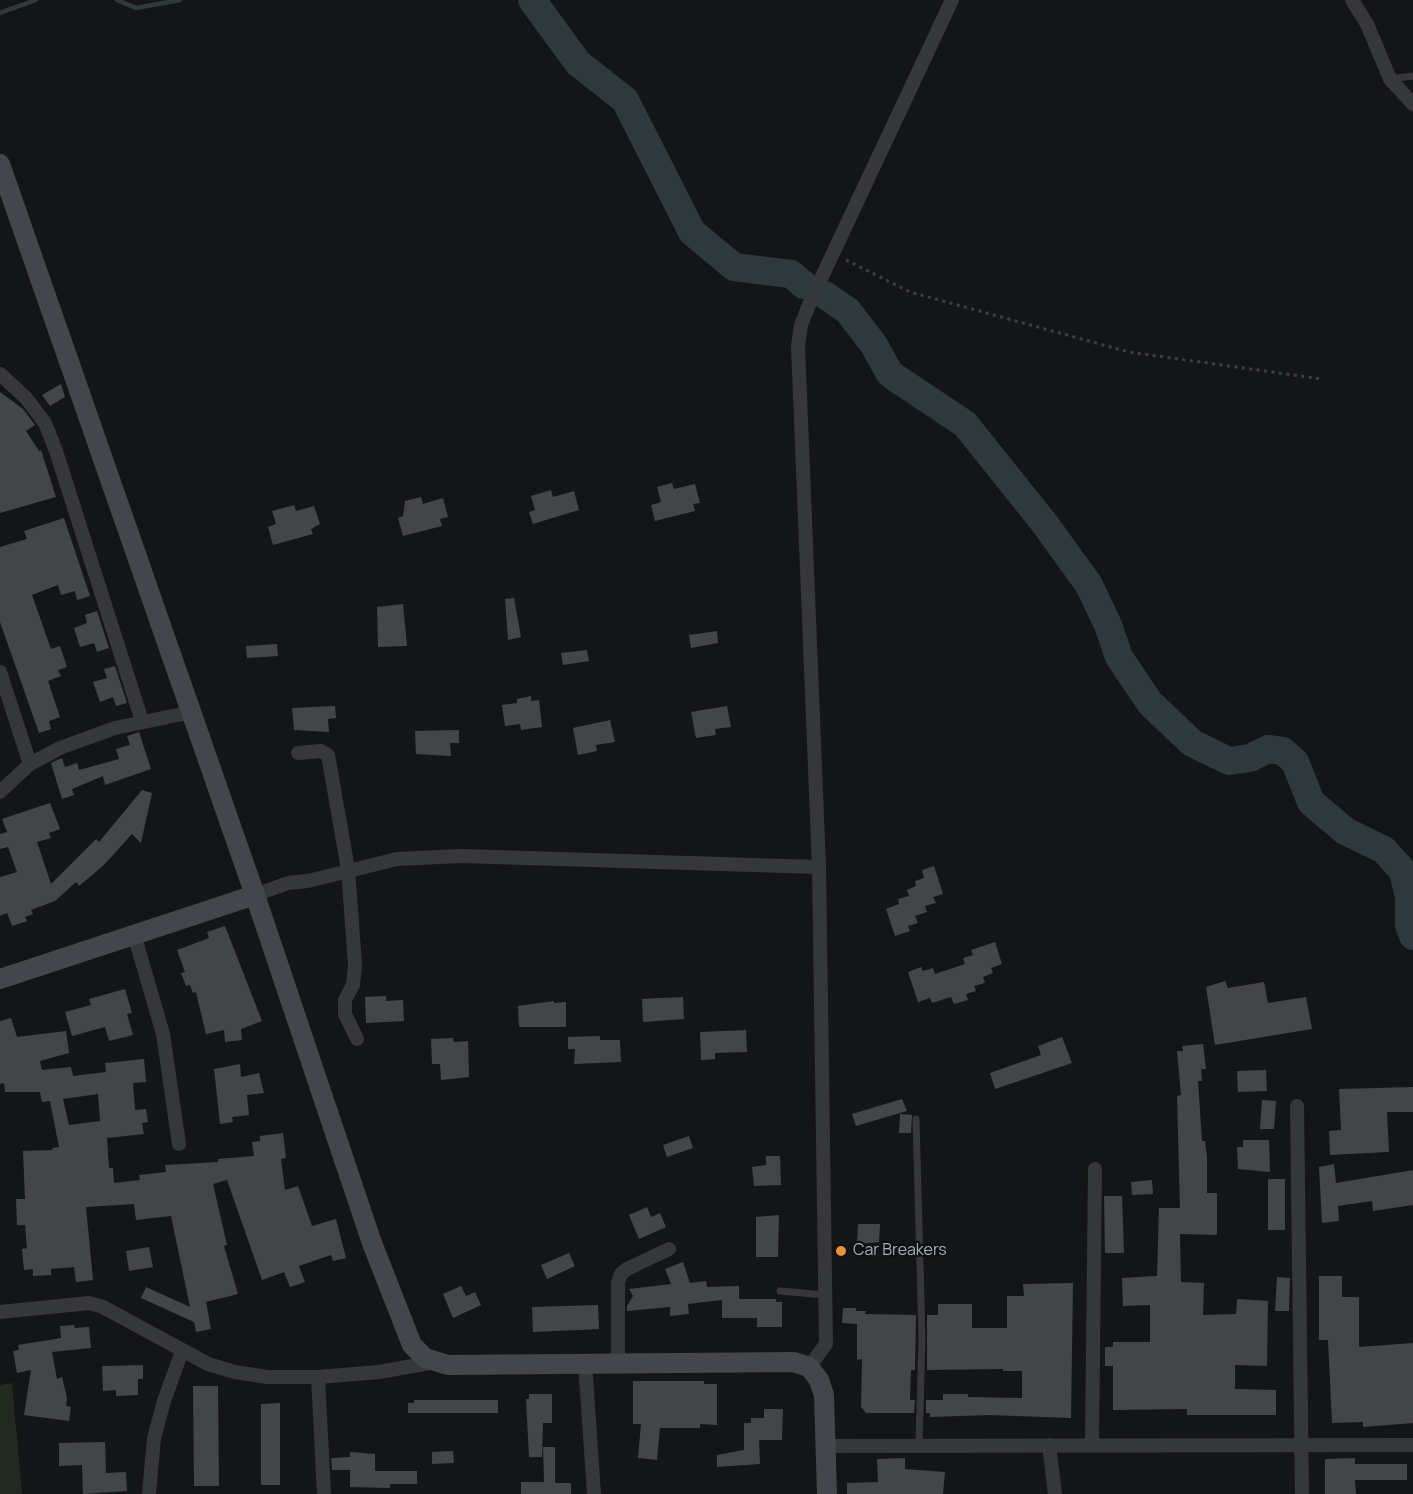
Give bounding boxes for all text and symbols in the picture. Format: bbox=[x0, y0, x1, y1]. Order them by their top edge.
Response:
place label: Car Breakers bbox=[853, 1241, 947, 1261]
marker: Car Breakers bbox=[834, 1244, 848, 1258]

